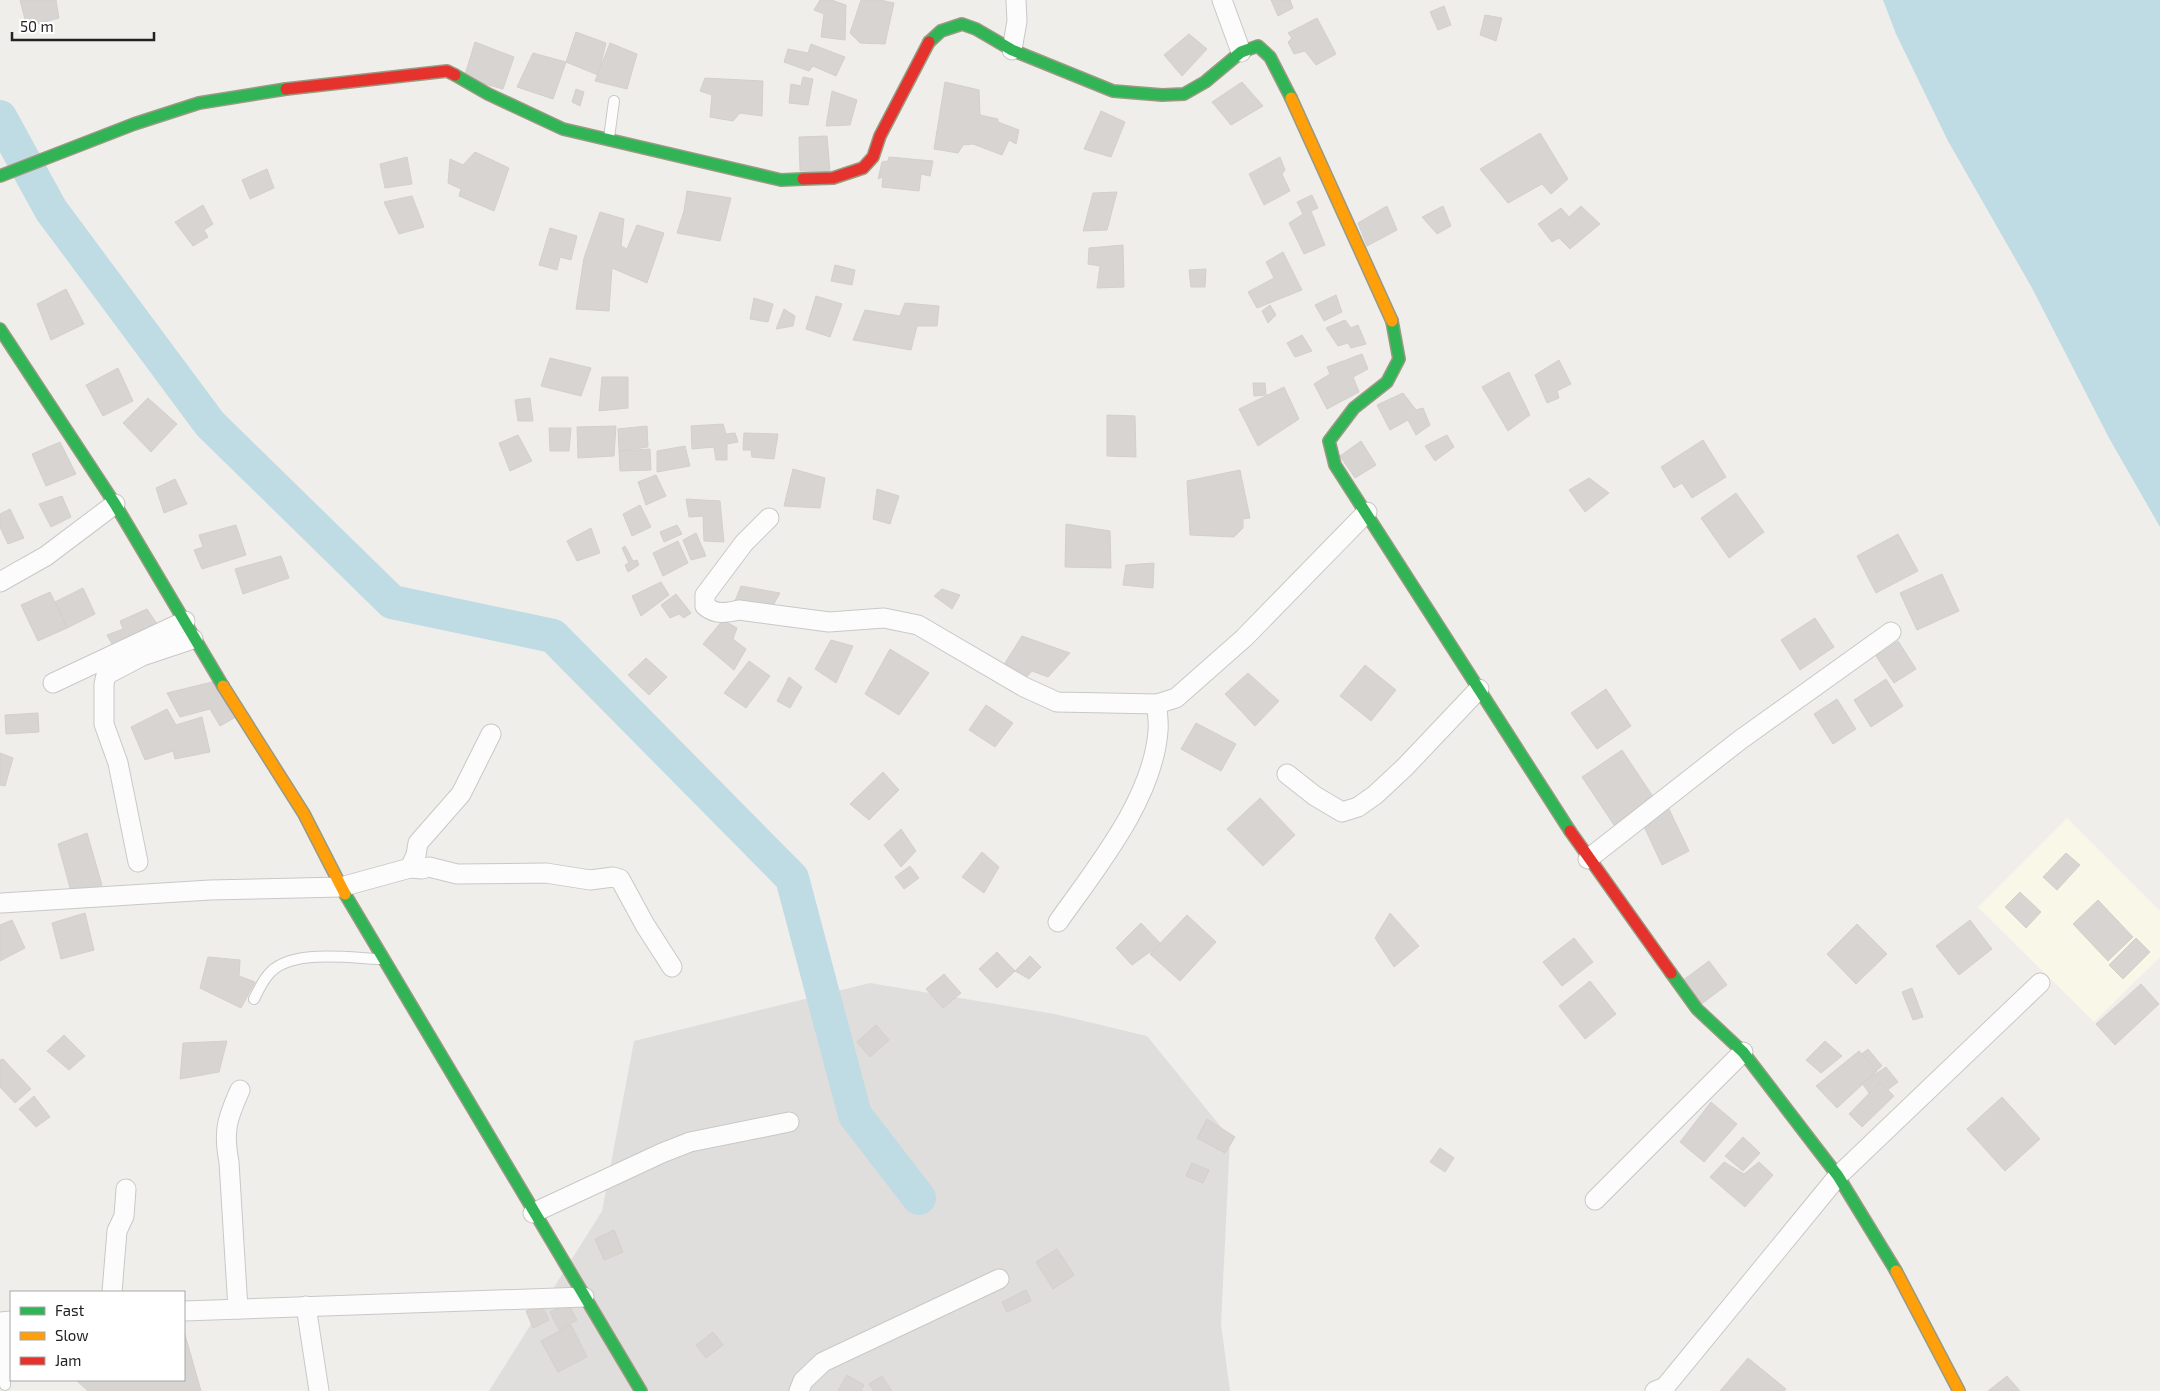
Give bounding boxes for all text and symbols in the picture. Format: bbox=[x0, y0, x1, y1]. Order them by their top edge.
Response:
scale bar bbox=[12, 10, 155, 42]
text: 50 m bbox=[20, 17, 54, 35]
legend bbox=[10, 1291, 185, 1381]
text: Fast bbox=[55, 1301, 85, 1319]
text: Slow bbox=[55, 1326, 89, 1344]
text: Jam bbox=[55, 1351, 81, 1369]

